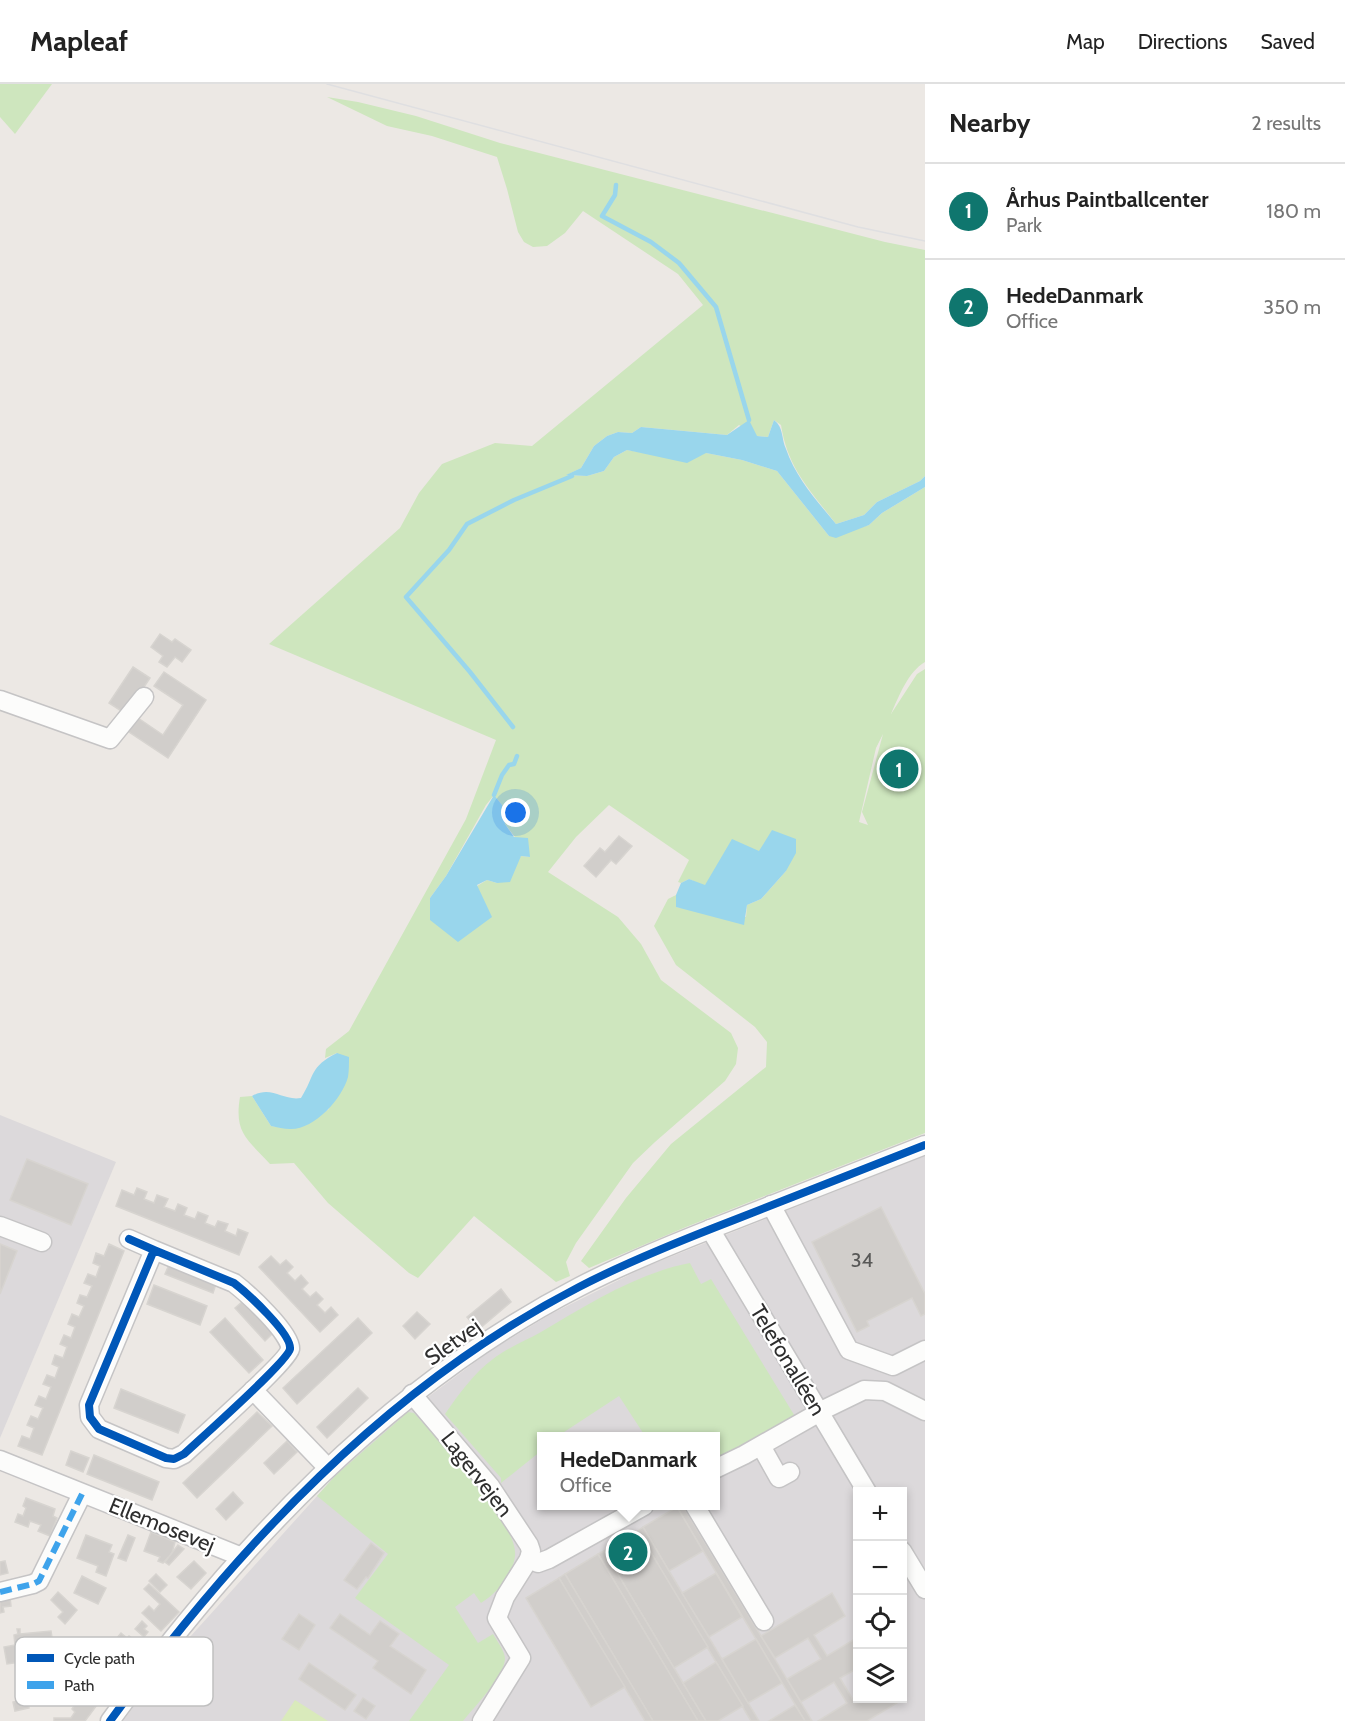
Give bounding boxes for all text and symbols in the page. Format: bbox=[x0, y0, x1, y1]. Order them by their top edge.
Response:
text: Mapleaf bbox=[30, 24, 128, 58]
text: Map bbox=[1066, 29, 1105, 54]
text: Directions bbox=[1138, 29, 1227, 54]
text: Saved bbox=[1260, 29, 1315, 54]
text: Nearby bbox=[949, 107, 1030, 139]
text: 2 results bbox=[1251, 111, 1321, 135]
text: Århus Paintballcenter bbox=[1006, 186, 1209, 213]
text: 1 bbox=[965, 199, 972, 223]
text: 180 m bbox=[1266, 199, 1321, 223]
text: Park bbox=[1006, 213, 1042, 237]
text: HedeDanmark bbox=[1006, 282, 1143, 309]
text: 2 bbox=[963, 295, 974, 319]
text: 350 m bbox=[1263, 295, 1321, 319]
text: Office bbox=[1006, 309, 1058, 333]
pin: 1 bbox=[880, 746, 918, 792]
your location bbox=[501, 798, 530, 827]
house number: 34 bbox=[851, 1248, 874, 1272]
street label: Telefonalléen bbox=[744, 1300, 832, 1420]
street label: Sletvej bbox=[419, 1313, 487, 1371]
street label: Lagervejen bbox=[435, 1426, 519, 1522]
popup bbox=[537, 1432, 720, 1510]
text: HedeDanmark bbox=[560, 1446, 697, 1473]
text: Office bbox=[560, 1473, 612, 1497]
map controls bbox=[853, 1487, 907, 1703]
button: + bbox=[853, 1487, 907, 1541]
street label: Ellemosevej bbox=[105, 1492, 219, 1558]
pin: 2 bbox=[608, 1530, 648, 1574]
button: − bbox=[853, 1541, 907, 1595]
button: locate bbox=[853, 1595, 907, 1649]
legend bbox=[15, 1637, 213, 1706]
text: Cycle path bbox=[64, 1649, 135, 1668]
button: layers bbox=[853, 1649, 907, 1703]
text: Path bbox=[64, 1676, 95, 1695]

